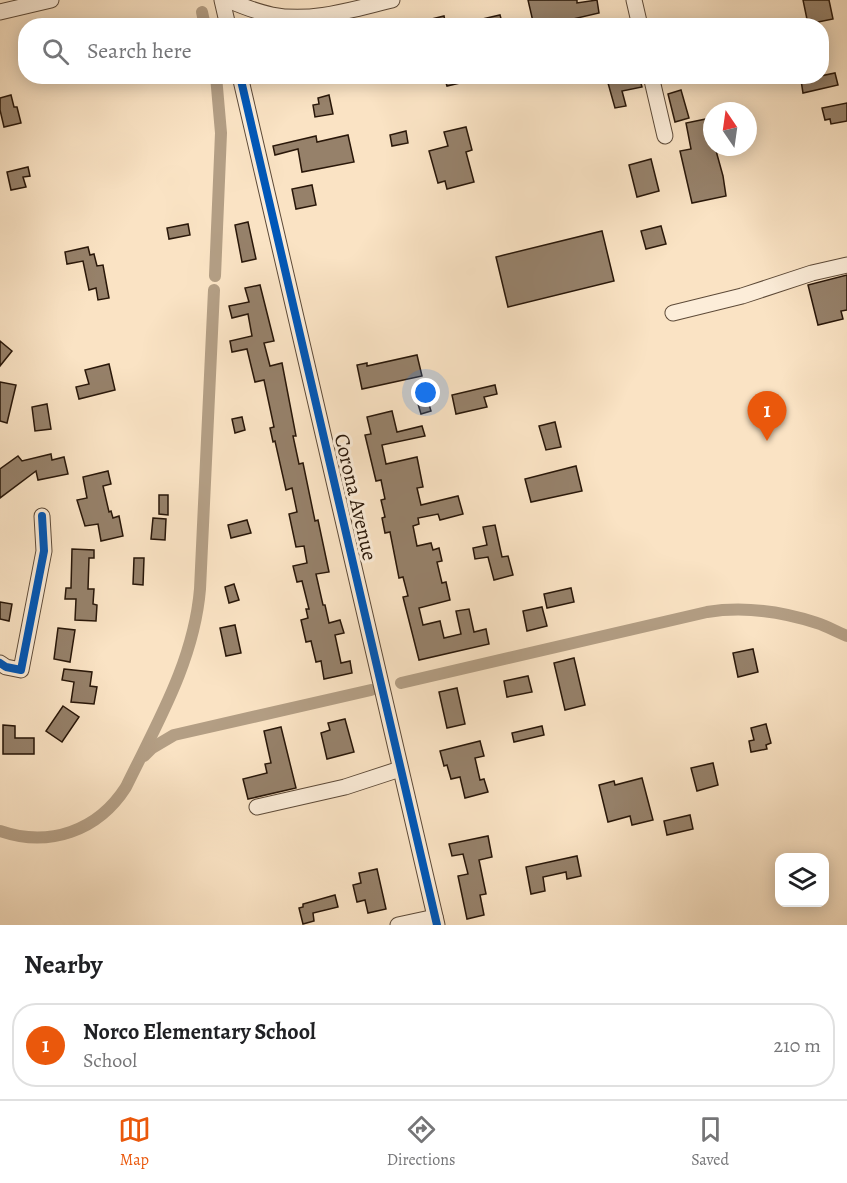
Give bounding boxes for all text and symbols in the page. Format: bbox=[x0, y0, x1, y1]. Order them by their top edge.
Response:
search box bbox=[18, 18, 829, 84]
icon: search bbox=[39, 35, 72, 68]
text: Search here bbox=[87, 36, 192, 66]
north arrow bbox=[703, 102, 757, 156]
your location bbox=[411, 378, 440, 407]
pin: 1 bbox=[748, 392, 786, 441]
street label: Corona Avenue bbox=[328, 431, 384, 563]
map controls bbox=[775, 853, 829, 907]
button: layers bbox=[775, 853, 829, 907]
text: Nearby bbox=[24, 947, 103, 982]
text: Norco Elementary School bbox=[83, 1017, 316, 1047]
text: 1 bbox=[42, 1032, 49, 1059]
text: 210 m bbox=[773, 1032, 821, 1059]
text: School bbox=[83, 1047, 137, 1074]
tab: Map bbox=[118, 1113, 151, 1171]
tab: Directions bbox=[387, 1113, 455, 1171]
tab: Saved bbox=[691, 1113, 729, 1171]

